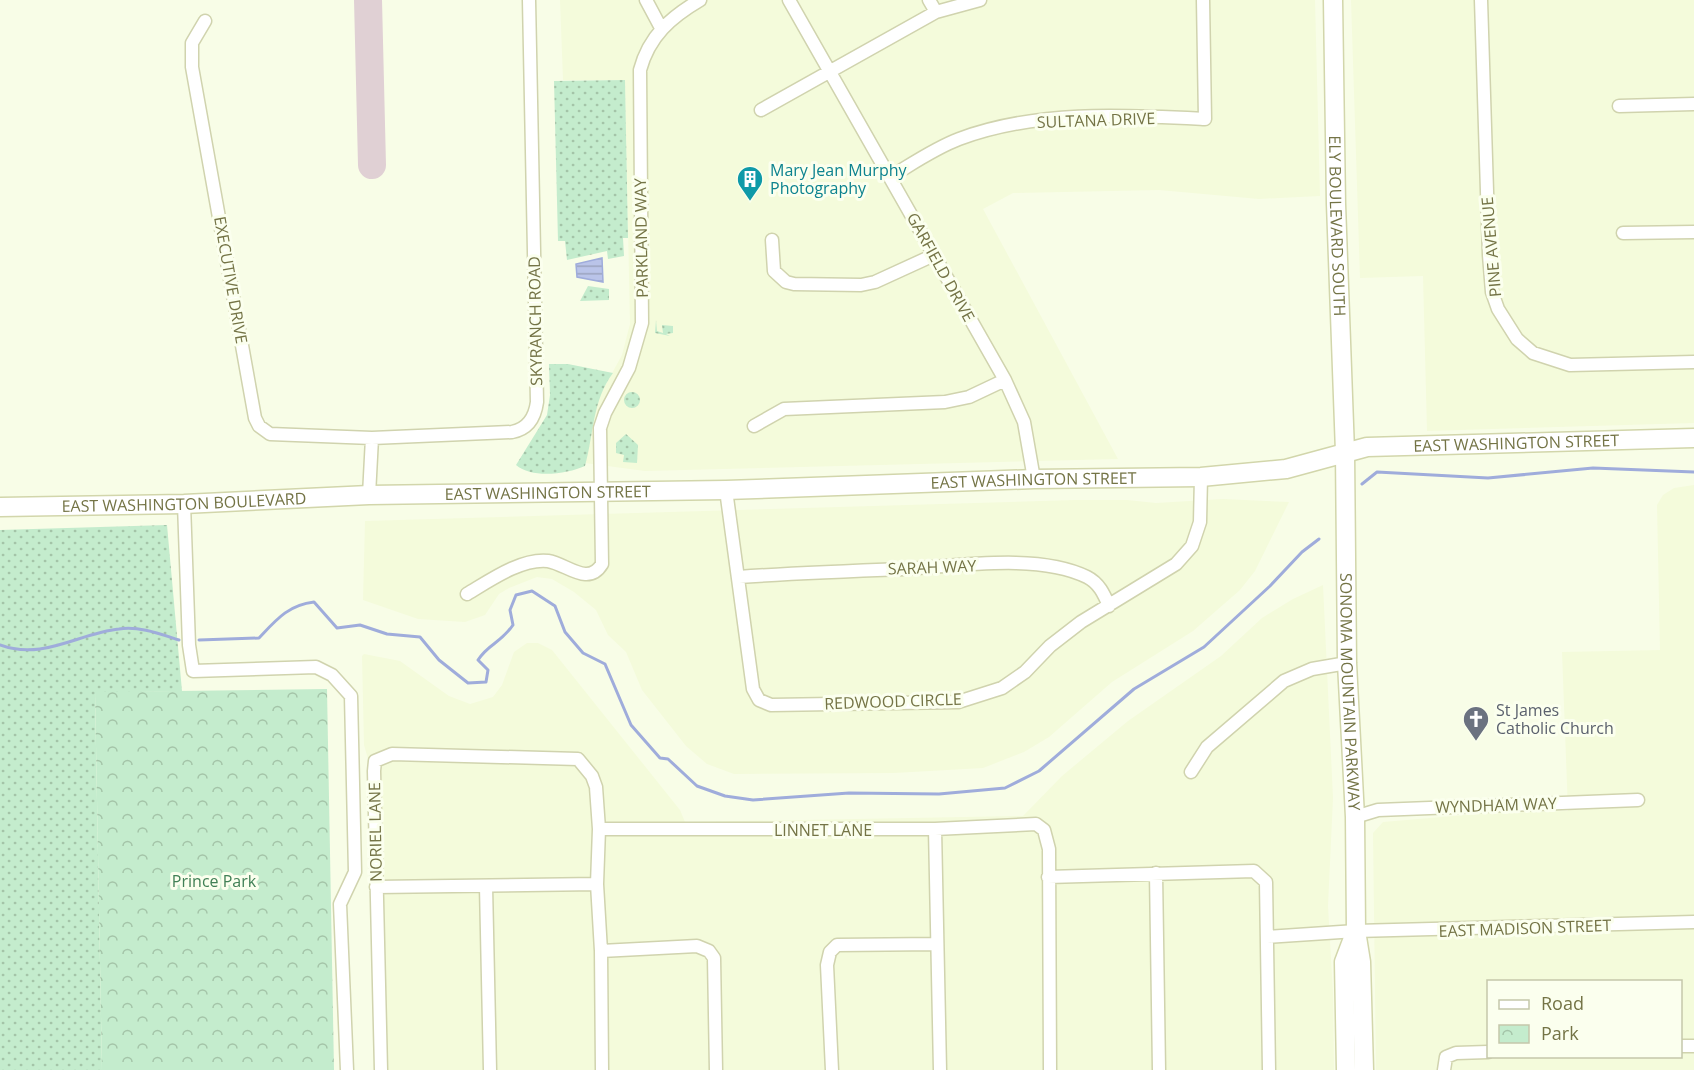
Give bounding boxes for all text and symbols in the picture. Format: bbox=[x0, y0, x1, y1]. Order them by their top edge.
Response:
street label: SULTANA DRIVE bbox=[1036, 107, 1156, 133]
street label: ELY BOULEVARD SOUTH bbox=[1324, 135, 1351, 317]
place label: Mary Jean Murphy Photography bbox=[770, 159, 907, 199]
building icon: Mary Jean Murphy Photography bbox=[735, 164, 765, 202]
street label: PARKLAND WAY bbox=[629, 178, 653, 298]
street label: PINE AVENUE bbox=[1476, 196, 1506, 298]
street label: GARFIELD DRIVE bbox=[902, 208, 980, 326]
street label: EXECUTIVE DRIVE bbox=[209, 215, 253, 345]
street label: SKYRANCH ROAD bbox=[523, 256, 547, 386]
street label: EAST WASHINGTON STREET bbox=[1413, 429, 1620, 457]
street label: EAST WASHINGTON STREET bbox=[930, 467, 1137, 494]
street label: EAST WASHINGTON STREET bbox=[445, 480, 651, 505]
street label: EAST WASHINGTON BOULEVARD bbox=[61, 487, 307, 517]
street label: SARAH WAY bbox=[887, 554, 977, 580]
street label: SONOMA MOUNTAIN PARKWAY bbox=[1335, 573, 1366, 811]
street label: REDWOOD CIRCLE bbox=[824, 688, 962, 714]
place label: St James Catholic Church bbox=[1496, 699, 1614, 739]
church icon: St James Catholic Church bbox=[1461, 704, 1491, 742]
street label: NORIEL LANE bbox=[363, 782, 387, 882]
street label: WYNDHAM WAY bbox=[1435, 792, 1557, 818]
street label: LINNET LANE bbox=[774, 819, 872, 841]
park label: Prince Park bbox=[172, 870, 257, 892]
street label: EAST MADISON STREET bbox=[1438, 914, 1612, 942]
legend bbox=[1487, 980, 1682, 1058]
text: Road bbox=[1541, 991, 1584, 1015]
text: Park bbox=[1541, 1021, 1579, 1045]

